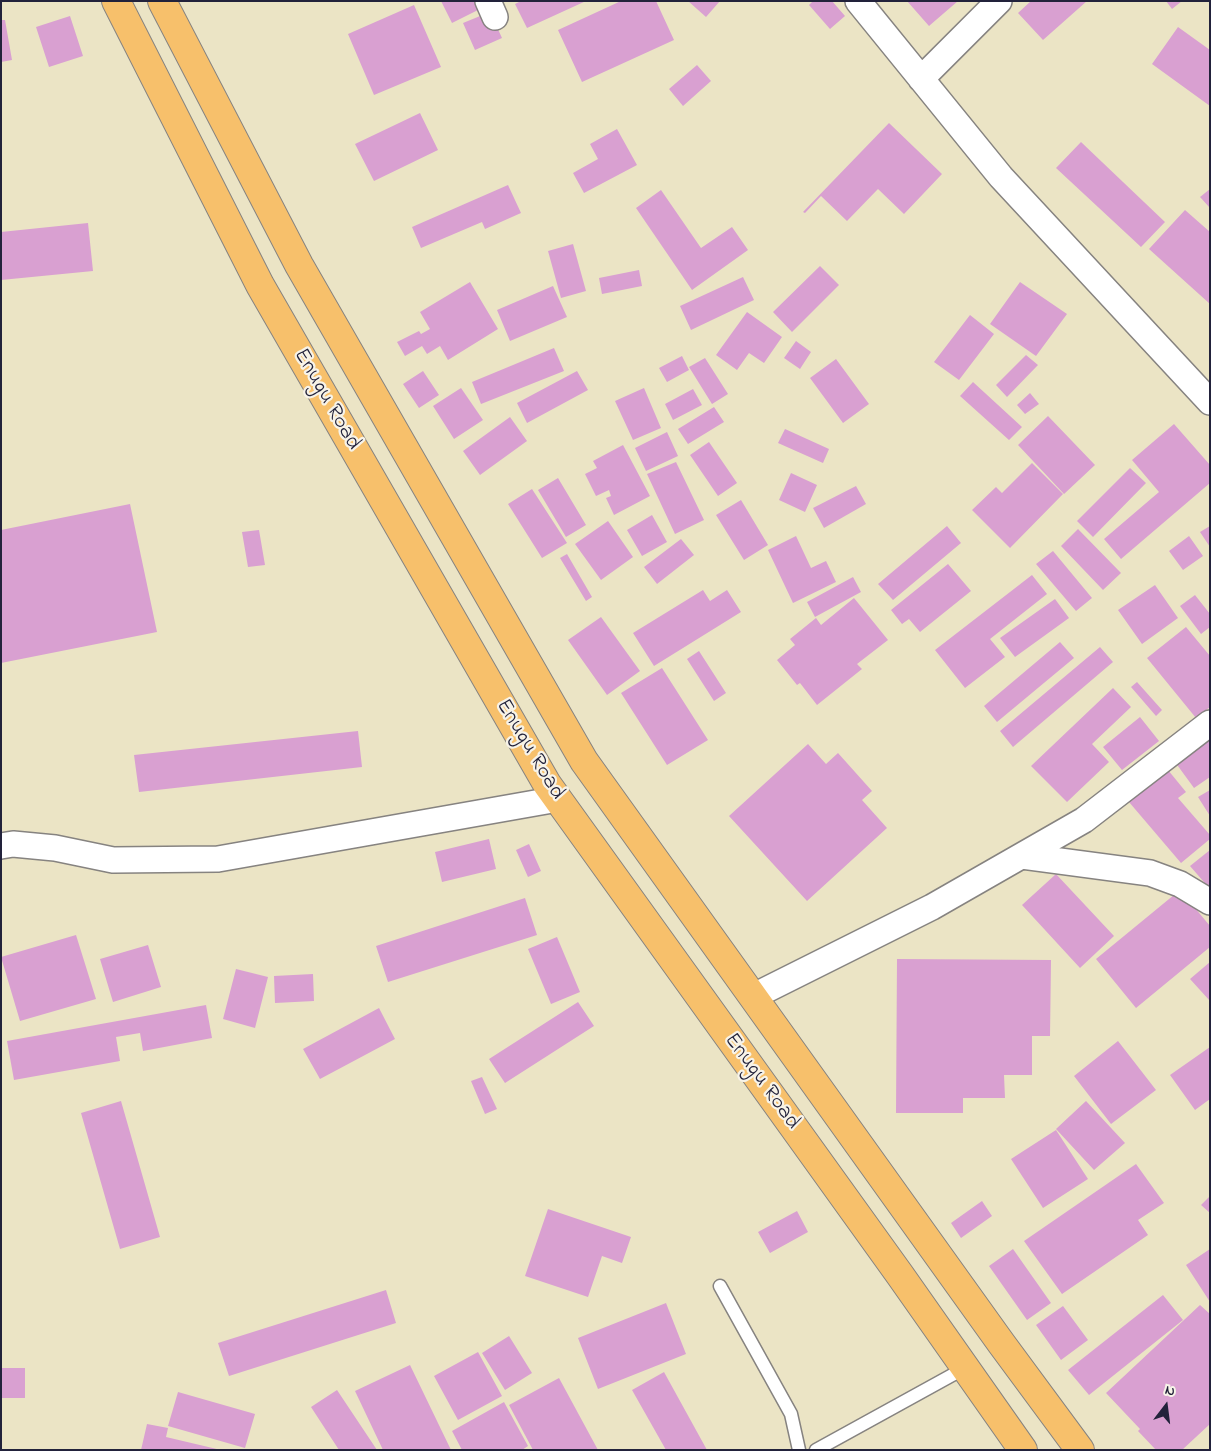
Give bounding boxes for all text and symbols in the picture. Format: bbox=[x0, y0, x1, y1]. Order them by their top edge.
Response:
street label: Enugu Road bbox=[286, 345, 366, 455]
street label: Enugu Road bbox=[489, 695, 569, 805]
street label: Enugu Road bbox=[717, 1029, 805, 1135]
text: N bbox=[1163, 1380, 1177, 1402]
north arrow bbox=[1141, 1381, 1191, 1431]

